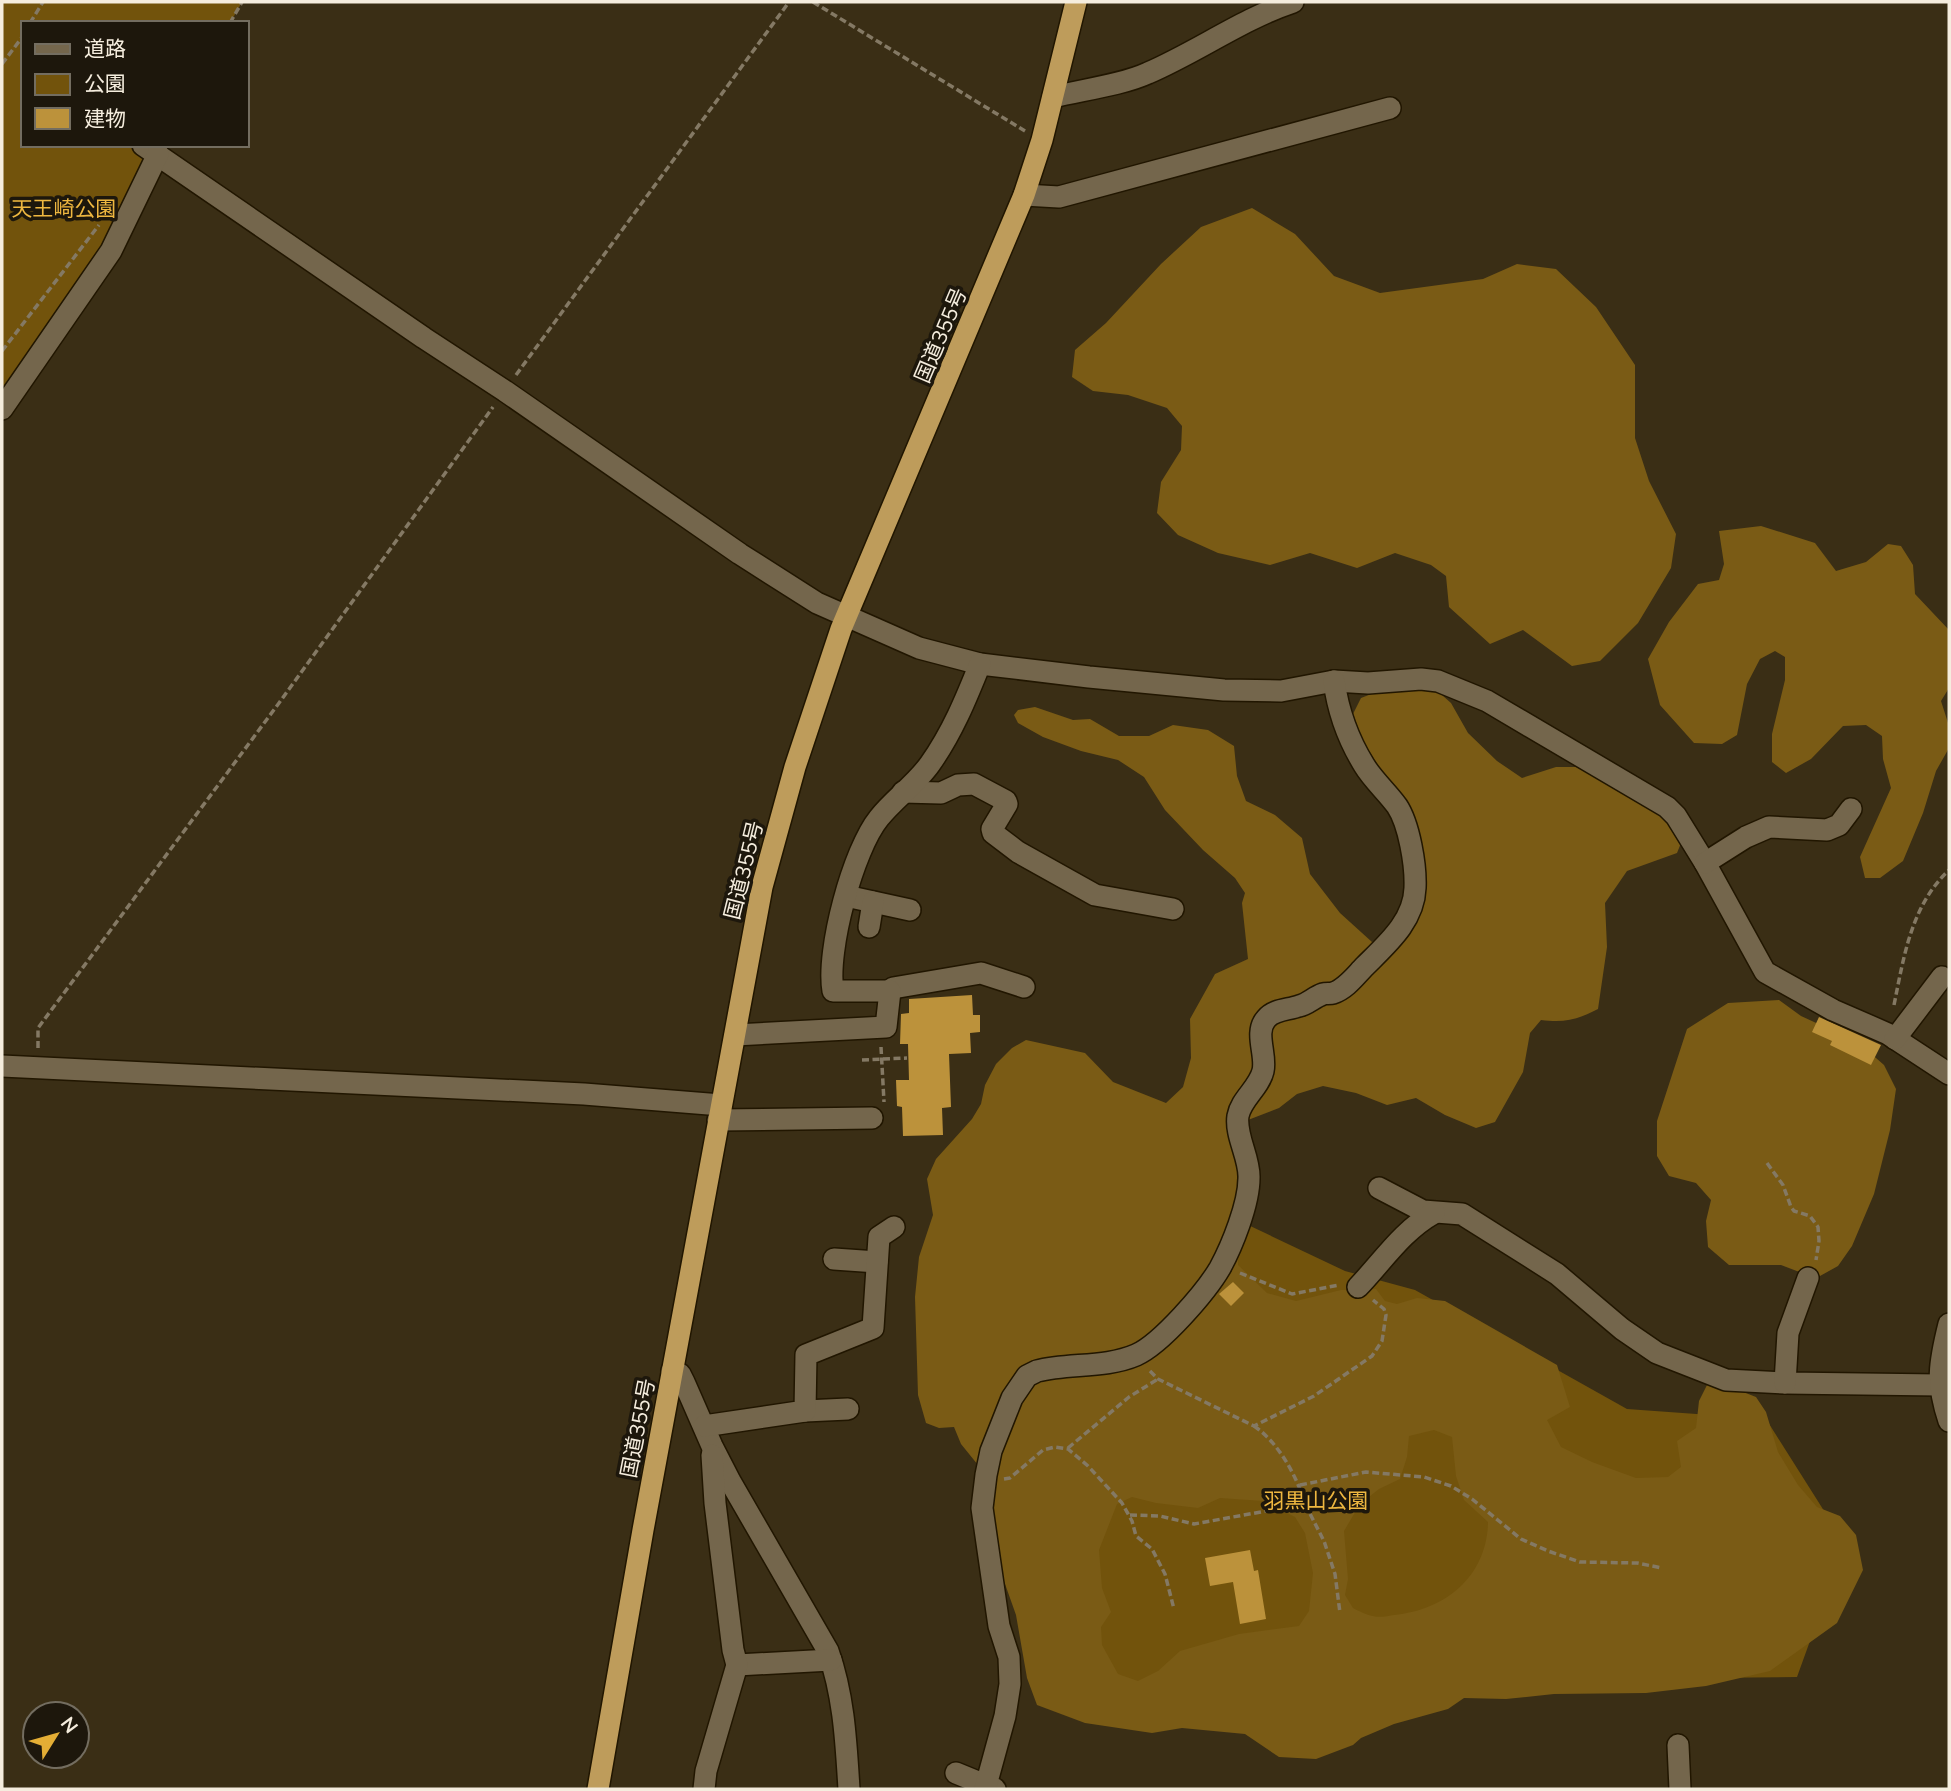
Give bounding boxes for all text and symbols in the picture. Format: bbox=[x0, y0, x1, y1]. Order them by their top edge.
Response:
legend bbox=[21, 21, 248, 147]
text: 道路 bbox=[84, 35, 126, 61]
text: 公園 bbox=[84, 70, 126, 96]
text: 建物 bbox=[84, 105, 126, 131]
park label: 天王崎公園 bbox=[12, 195, 117, 221]
street label: 国道355号 bbox=[908, 284, 972, 386]
street label: 国道355号 bbox=[718, 818, 768, 922]
street label: 国道355号 bbox=[615, 1376, 659, 1480]
park label: 羽黒山公園 bbox=[1264, 1487, 1369, 1513]
north arrow bbox=[21, 1700, 91, 1770]
text: N bbox=[56, 1712, 83, 1738]

